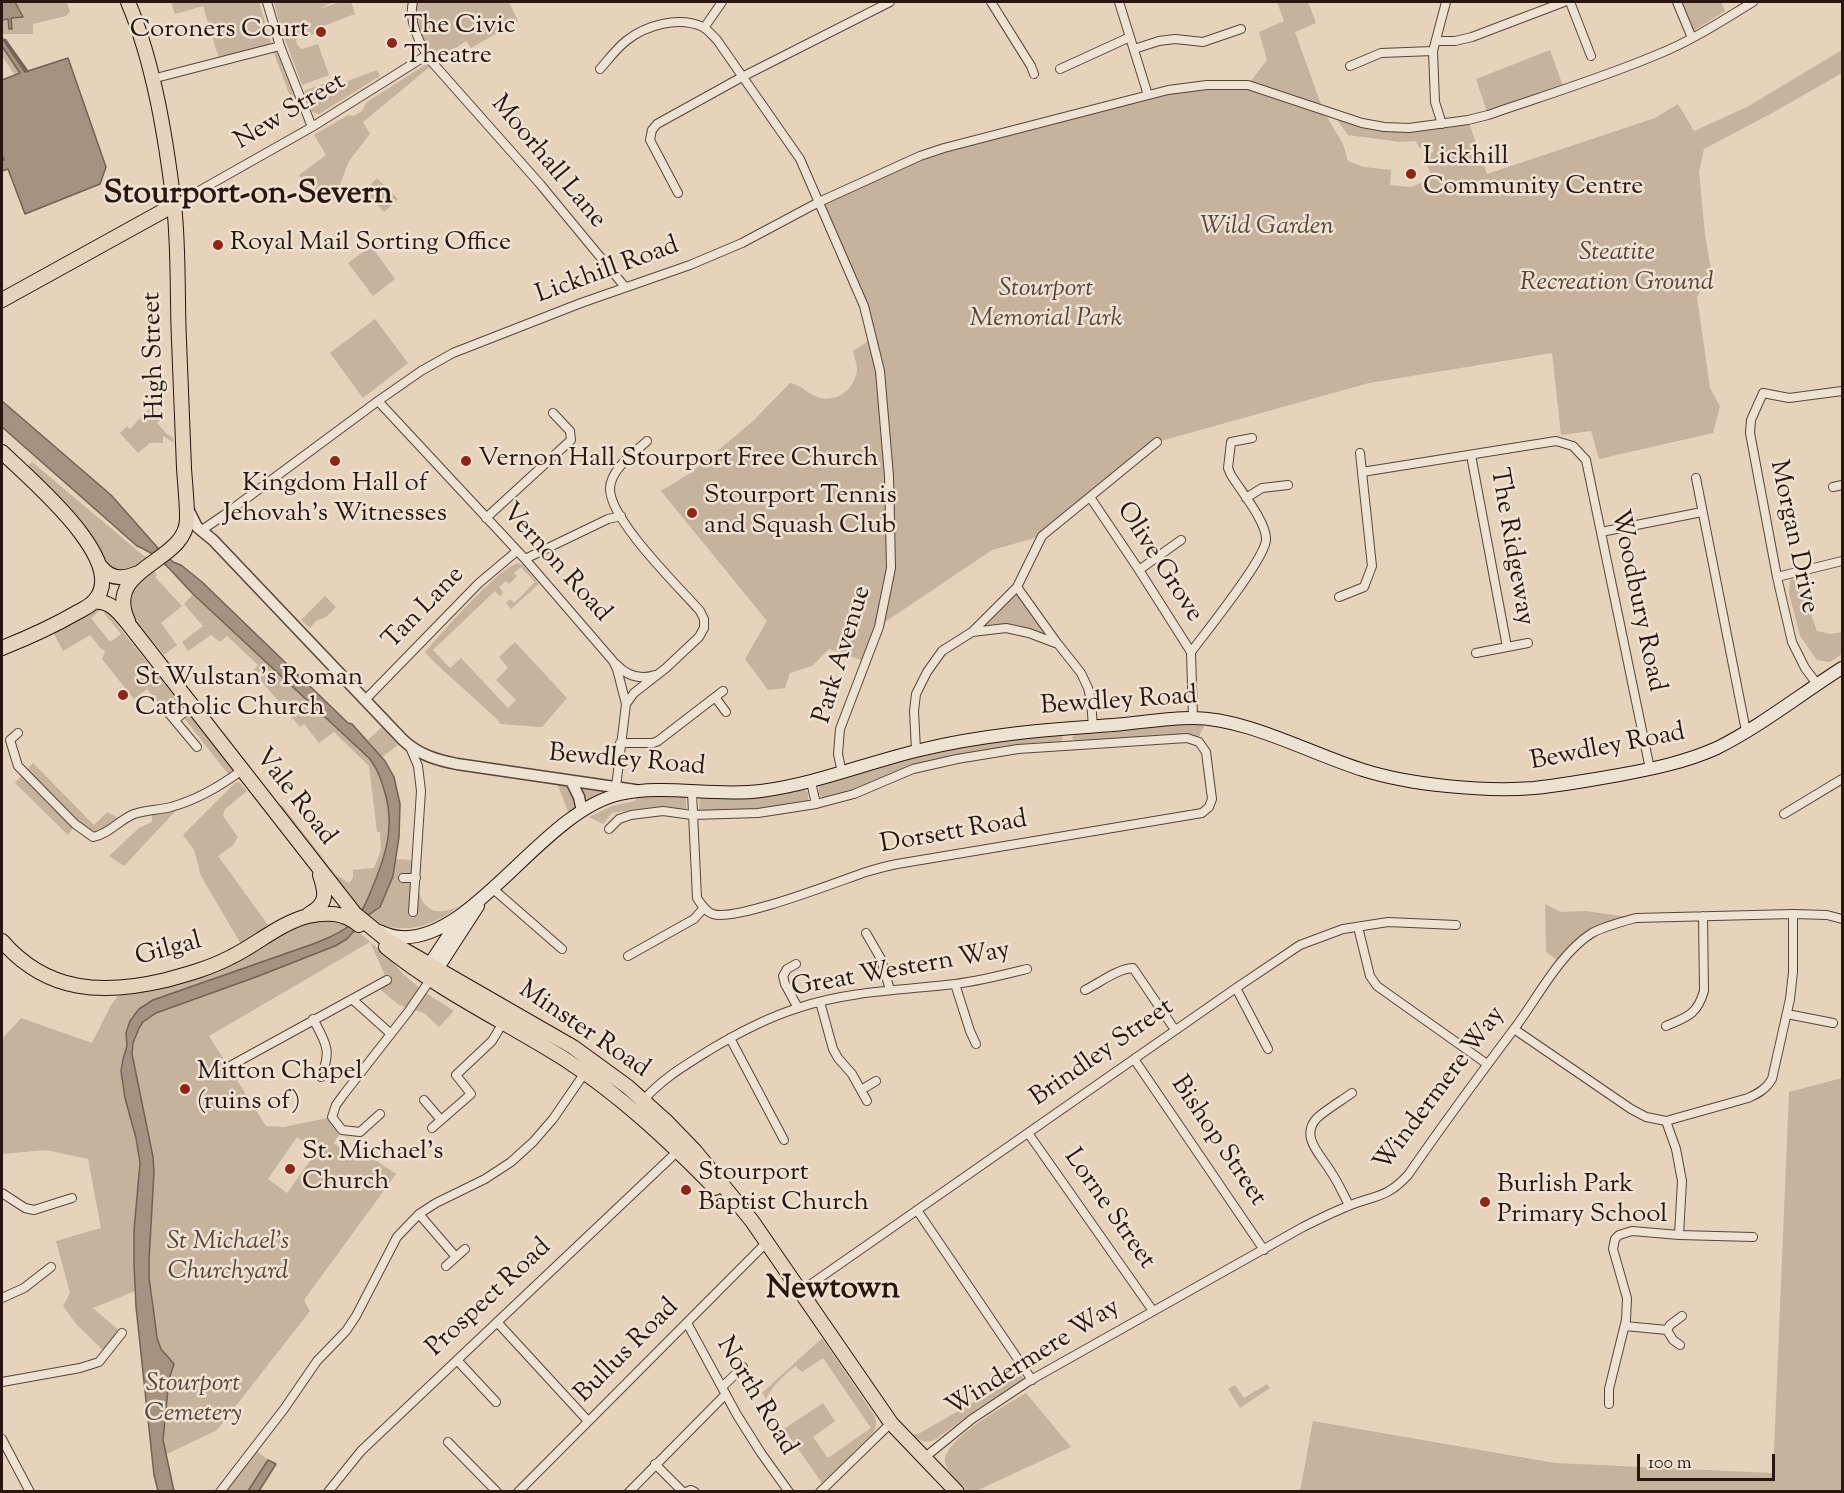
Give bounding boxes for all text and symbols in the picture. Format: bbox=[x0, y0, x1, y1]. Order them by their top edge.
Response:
place label: The Civic Theatre bbox=[404, 12, 515, 74]
place label: Coroners Court bbox=[130, 16, 309, 48]
marker: Coroners Court bbox=[314, 25, 328, 39]
marker: The Civic Theatre bbox=[385, 36, 399, 50]
street label: New Street bbox=[230, 68, 352, 158]
street label: Moorhall Lane bbox=[482, 90, 612, 236]
place label: Lickhill Community Centre bbox=[1423, 143, 1643, 204]
marker: Lickhill Community Centre bbox=[1404, 167, 1418, 181]
district label: Stourport-on-Severn bbox=[103, 178, 393, 216]
park label: Wild Garden bbox=[1200, 213, 1334, 245]
place label: Royal Mail Sorting Office bbox=[230, 229, 511, 261]
street label: Lickhill Road bbox=[532, 232, 684, 312]
marker: Royal Mail Sorting Office bbox=[211, 238, 225, 252]
park label: Steatite Recreation Ground bbox=[1520, 239, 1714, 300]
park label: Stourport Memorial Park bbox=[970, 275, 1122, 336]
street label: High Street bbox=[138, 291, 174, 421]
place label: Vernon Hall Stourport Free Church bbox=[478, 445, 878, 477]
marker: Kingdom Hall of Jehovah's Witnesses bbox=[328, 454, 342, 468]
marker: Vernon Hall Stourport Free Church bbox=[459, 454, 473, 468]
street label: Morgan Drive bbox=[1761, 458, 1823, 616]
street label: The Ridgeway bbox=[1481, 466, 1539, 628]
place label: Kingdom Hall of Jehovah's Witnesses bbox=[223, 470, 447, 532]
place label: Stourport Tennis and Squash Club bbox=[704, 482, 897, 544]
street label: Olive Grove bbox=[1108, 497, 1208, 629]
street label: Vernon Road bbox=[494, 498, 616, 630]
marker: Stourport Tennis and Squash Club bbox=[685, 506, 699, 520]
street label: Woodbury Road bbox=[1601, 507, 1671, 695]
street label: Tan Lane bbox=[378, 561, 472, 657]
street label: Park Avenue bbox=[808, 582, 880, 728]
place label: St Wulstan's Roman Catholic Church bbox=[135, 664, 363, 726]
street label: Bewdley Road bbox=[1040, 682, 1198, 724]
marker: St Wulstan's Roman Catholic Church bbox=[116, 688, 130, 702]
street label: Bewdley Road bbox=[1528, 719, 1688, 779]
street label: Bewdley Road bbox=[547, 740, 707, 784]
street label: Vale Road bbox=[246, 743, 342, 853]
street label: Dorsett Road bbox=[878, 806, 1030, 862]
street label: Gilgal bbox=[132, 927, 206, 975]
street label: Great Western Way bbox=[789, 936, 1013, 1006]
street label: Minster Road bbox=[511, 976, 655, 1086]
street label: Brindley Street bbox=[1025, 993, 1181, 1115]
street label: Windermere Way bbox=[1369, 1001, 1513, 1179]
place label: Mitton Chapel (ruins of) bbox=[197, 1058, 363, 1120]
street label: Bishop Street bbox=[1162, 1071, 1272, 1213]
marker: Mitton Chapel (ruins of) bbox=[178, 1082, 192, 1096]
place label: St. Michael's Church bbox=[302, 1138, 443, 1200]
street label: Lorne Street bbox=[1055, 1144, 1161, 1276]
place label: Stourport Baptist Church bbox=[698, 1159, 869, 1220]
marker: St. Michael's Church bbox=[283, 1162, 297, 1176]
place label: Burlish Park Primary School bbox=[1497, 1171, 1667, 1232]
marker: Stourport Baptist Church bbox=[679, 1183, 693, 1197]
marker: Burlish Park Primary School bbox=[1478, 1195, 1492, 1209]
park label: St Michael's Churchyard bbox=[167, 1228, 289, 1290]
street label: Prospect Road bbox=[421, 1233, 559, 1365]
district label: Newtown bbox=[766, 1273, 900, 1311]
street label: Bullus Road bbox=[569, 1293, 687, 1411]
street label: Windermere Way bbox=[941, 1293, 1127, 1425]
street label: North Road bbox=[708, 1332, 802, 1462]
park label: Stourport Cemetery bbox=[144, 1370, 242, 1432]
scale bar bbox=[1640, 1442, 1778, 1480]
text: 100 m bbox=[1648, 1451, 1692, 1477]

